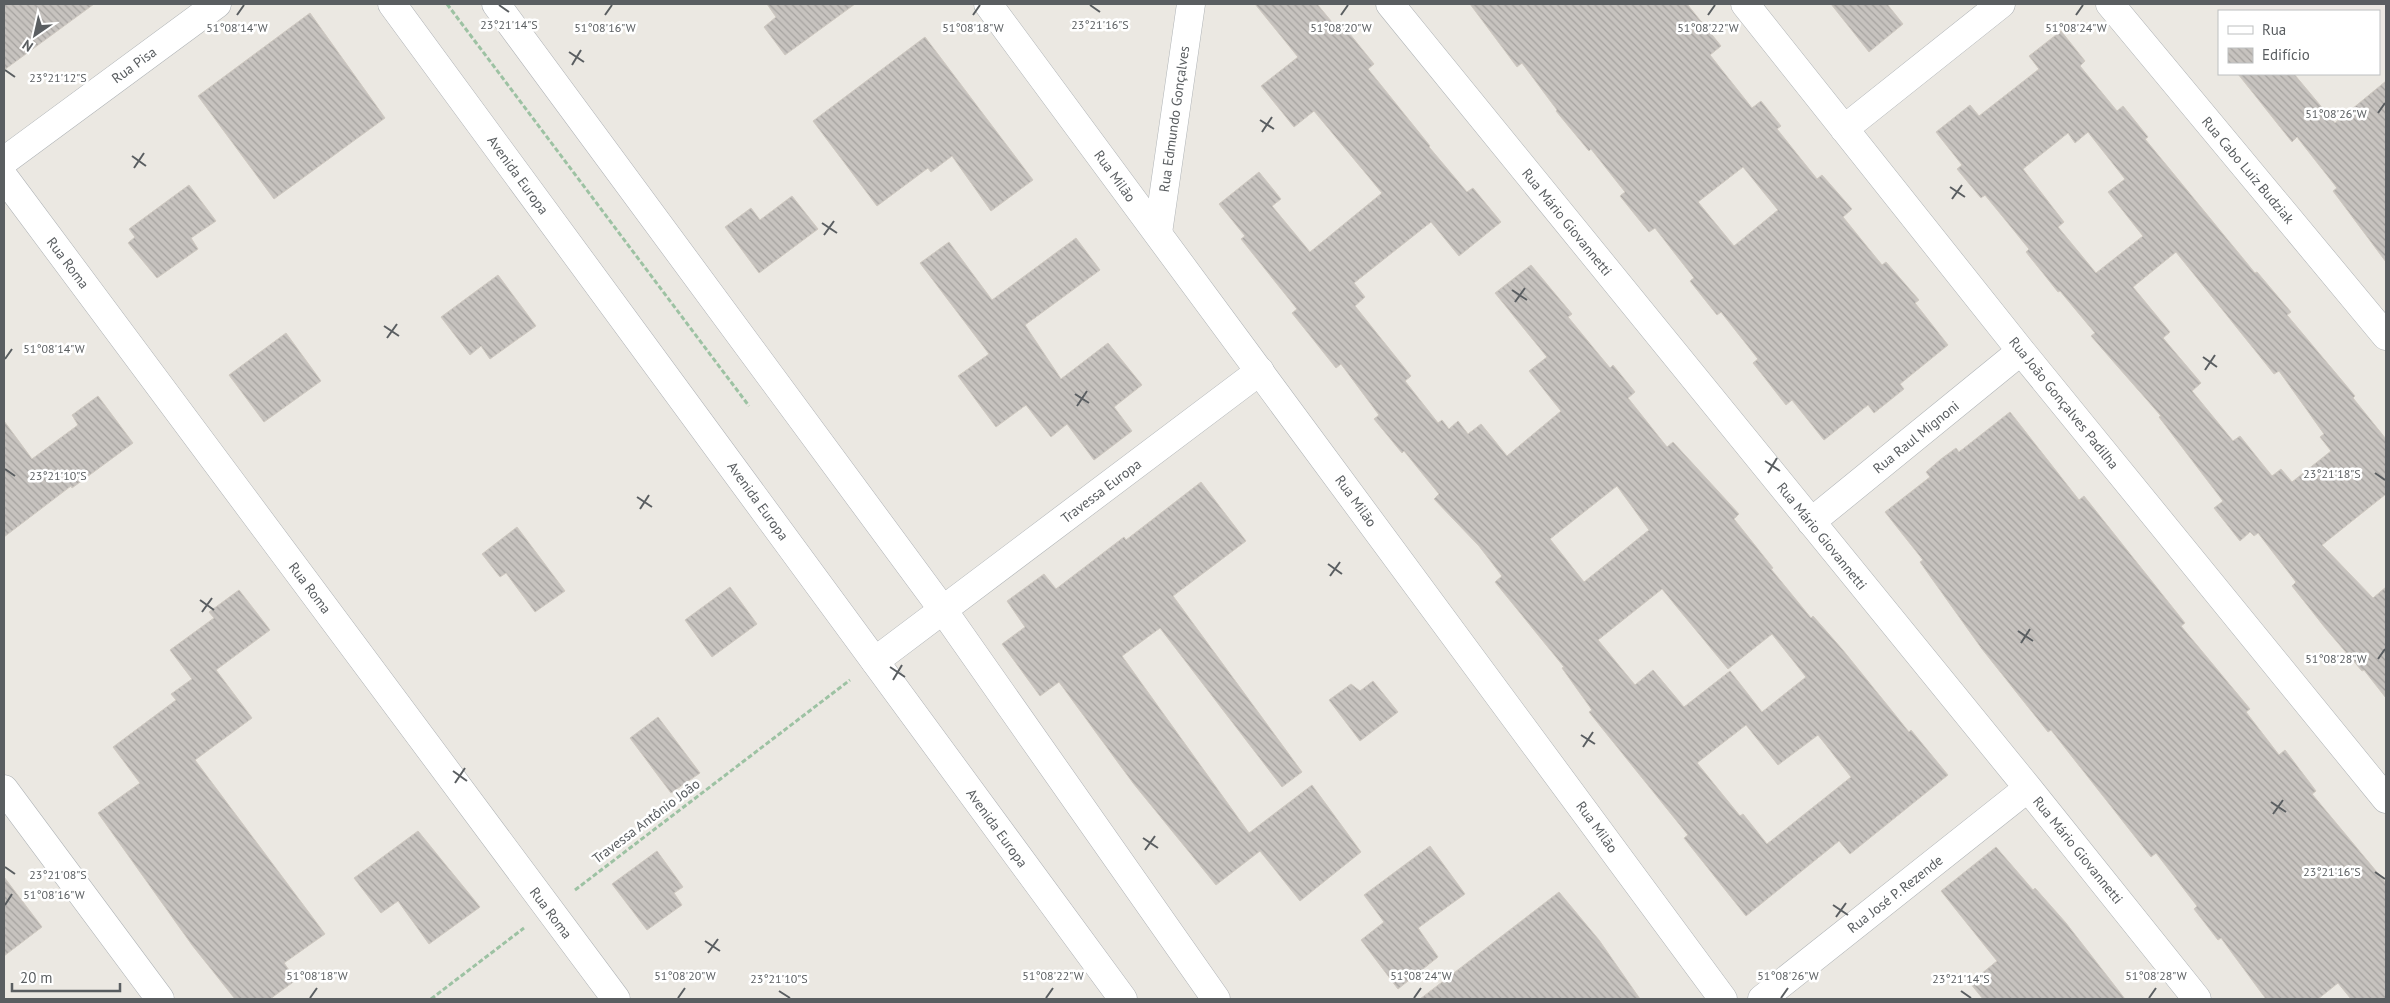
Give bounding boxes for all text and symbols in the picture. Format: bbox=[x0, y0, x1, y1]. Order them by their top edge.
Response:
north arrow bbox=[10, 10, 60, 60]
legend bbox=[2218, 10, 2380, 75]
text: 23°21'14"S bbox=[480, 17, 538, 32]
text: 23°21'16"S bbox=[1071, 17, 1129, 32]
text: 51°08'14"W bbox=[206, 20, 268, 35]
text: 51°08'16"W bbox=[574, 20, 636, 35]
text: 51°08'18"W bbox=[942, 20, 1004, 35]
text: 51°08'20"W bbox=[1310, 20, 1372, 35]
text: 51°08'22"W bbox=[1677, 20, 1739, 35]
text: 51°08'24"W bbox=[2045, 20, 2107, 35]
text: Rua bbox=[2262, 20, 2286, 39]
text: N bbox=[19, 36, 37, 56]
street label: Rua Pisa bbox=[108, 43, 160, 87]
street label: Rua Edmundo Gonçalves bbox=[1155, 45, 1193, 193]
text: Edifício bbox=[2262, 45, 2310, 64]
text: 23°21'12"S bbox=[29, 70, 87, 85]
text: 51°08'26"W bbox=[2305, 106, 2367, 121]
street label: Rua Cabo Luiz Budziak bbox=[2198, 113, 2298, 228]
street label: Avenida Europa bbox=[483, 132, 553, 218]
street label: Rua Milão bbox=[1090, 147, 1140, 205]
street label: Rua Mário Giovannetti bbox=[1518, 165, 1616, 279]
street label: Rua Roma bbox=[43, 234, 93, 292]
street label: Rua João Gonçalves Padilha bbox=[2005, 333, 2123, 473]
text: 51°08'14"W bbox=[23, 341, 85, 356]
street label: Rua Raul Mignoni bbox=[1869, 397, 1963, 477]
street label: Travessa Europa bbox=[1057, 455, 1145, 527]
street label: Avenida Europa bbox=[723, 458, 793, 544]
text: 23°21'18"S bbox=[2303, 466, 2361, 481]
text: 23°21'10"S bbox=[29, 468, 87, 483]
street label: Rua Milão bbox=[1331, 472, 1381, 530]
street label: Rua Mário Giovannetti bbox=[1773, 479, 1871, 593]
street label: Rua Roma bbox=[285, 559, 335, 617]
text: 51°08'28"W bbox=[2305, 651, 2367, 666]
street label: Travessa Antônio João bbox=[589, 775, 703, 867]
street label: Avenida Europa bbox=[962, 785, 1032, 871]
street label: Rua Mário Giovannetti bbox=[2029, 793, 2127, 907]
street label: Rua Milão bbox=[1572, 798, 1622, 856]
street label: Rua José P. Rezende bbox=[1844, 851, 1946, 937]
text: 23°21'16"S bbox=[2303, 864, 2361, 879]
text: 23°21'08"S bbox=[29, 867, 87, 882]
street label: Rua Roma bbox=[526, 884, 576, 942]
text: 51°08'16"W bbox=[23, 887, 85, 902]
scale bar bbox=[12, 960, 120, 992]
text: 20 m bbox=[20, 968, 53, 987]
text: 51°08'18"W bbox=[286, 968, 348, 983]
text: 51°08'20"W bbox=[654, 968, 716, 983]
text: 51°08'22"W bbox=[1022, 968, 1084, 983]
text: 51°08'24"W bbox=[1390, 968, 1452, 983]
text: 51°08'26"W bbox=[1757, 968, 1819, 983]
text: 51°08'28"W bbox=[2125, 968, 2187, 983]
text: 23°21'10"S bbox=[750, 971, 808, 986]
text: 23°21'14"S bbox=[1932, 971, 1990, 986]

